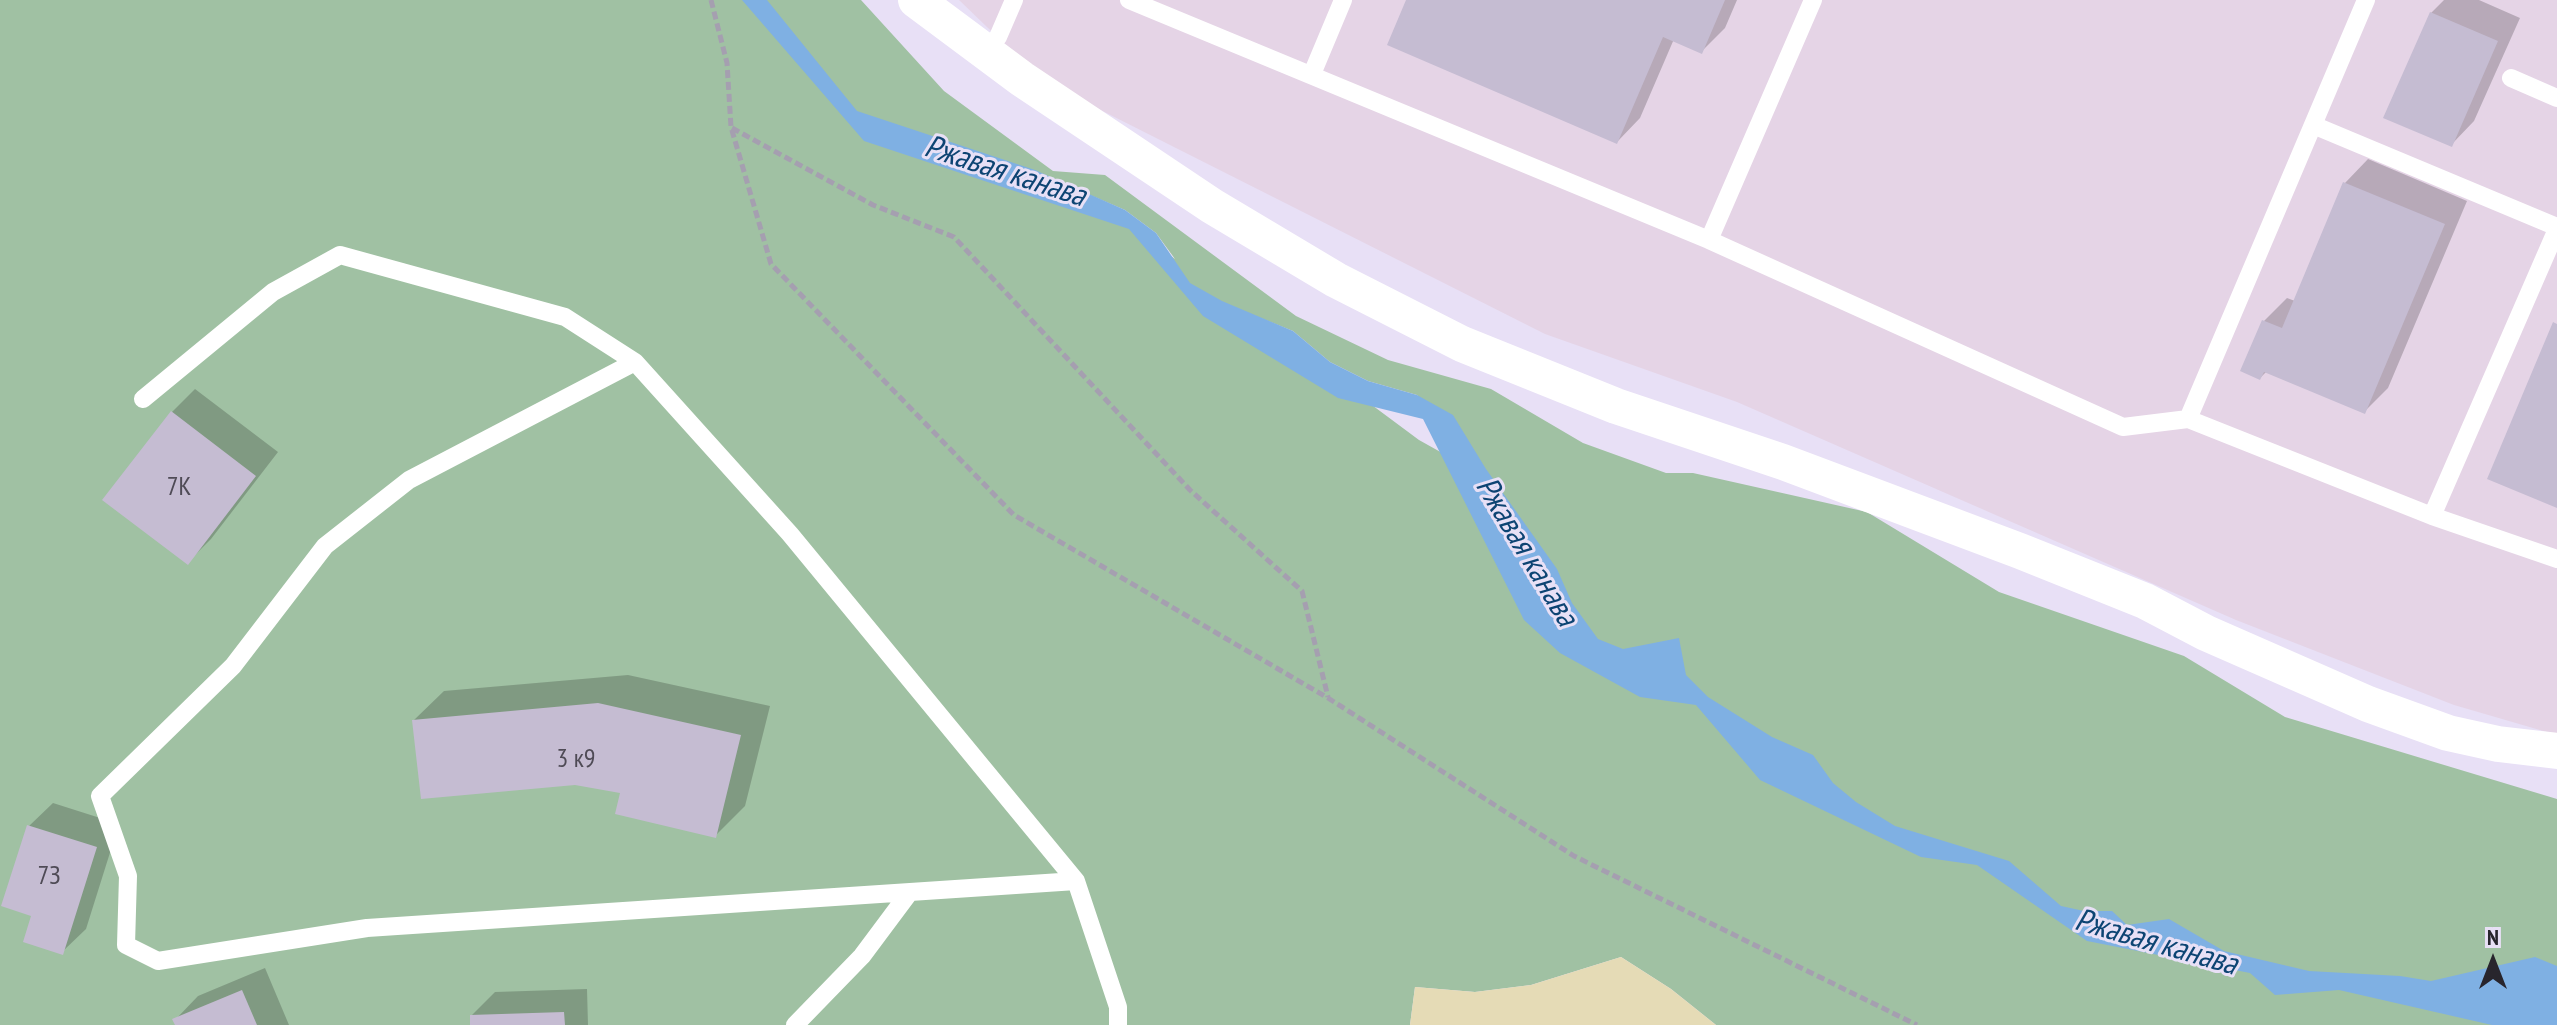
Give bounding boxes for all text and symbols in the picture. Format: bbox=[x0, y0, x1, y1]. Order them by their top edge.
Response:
water label: Ржавая канава bbox=[920, 128, 1090, 216]
water label: Ржавая канава bbox=[1467, 471, 1585, 633]
house number: 7К bbox=[167, 472, 191, 504]
house number: 3 к9 bbox=[557, 744, 595, 776]
house number: 7З bbox=[38, 861, 60, 893]
water label: Ржавая канава bbox=[2071, 902, 2241, 984]
north arrow bbox=[2453, 921, 2533, 1001]
text: N bbox=[2487, 923, 2499, 951]

